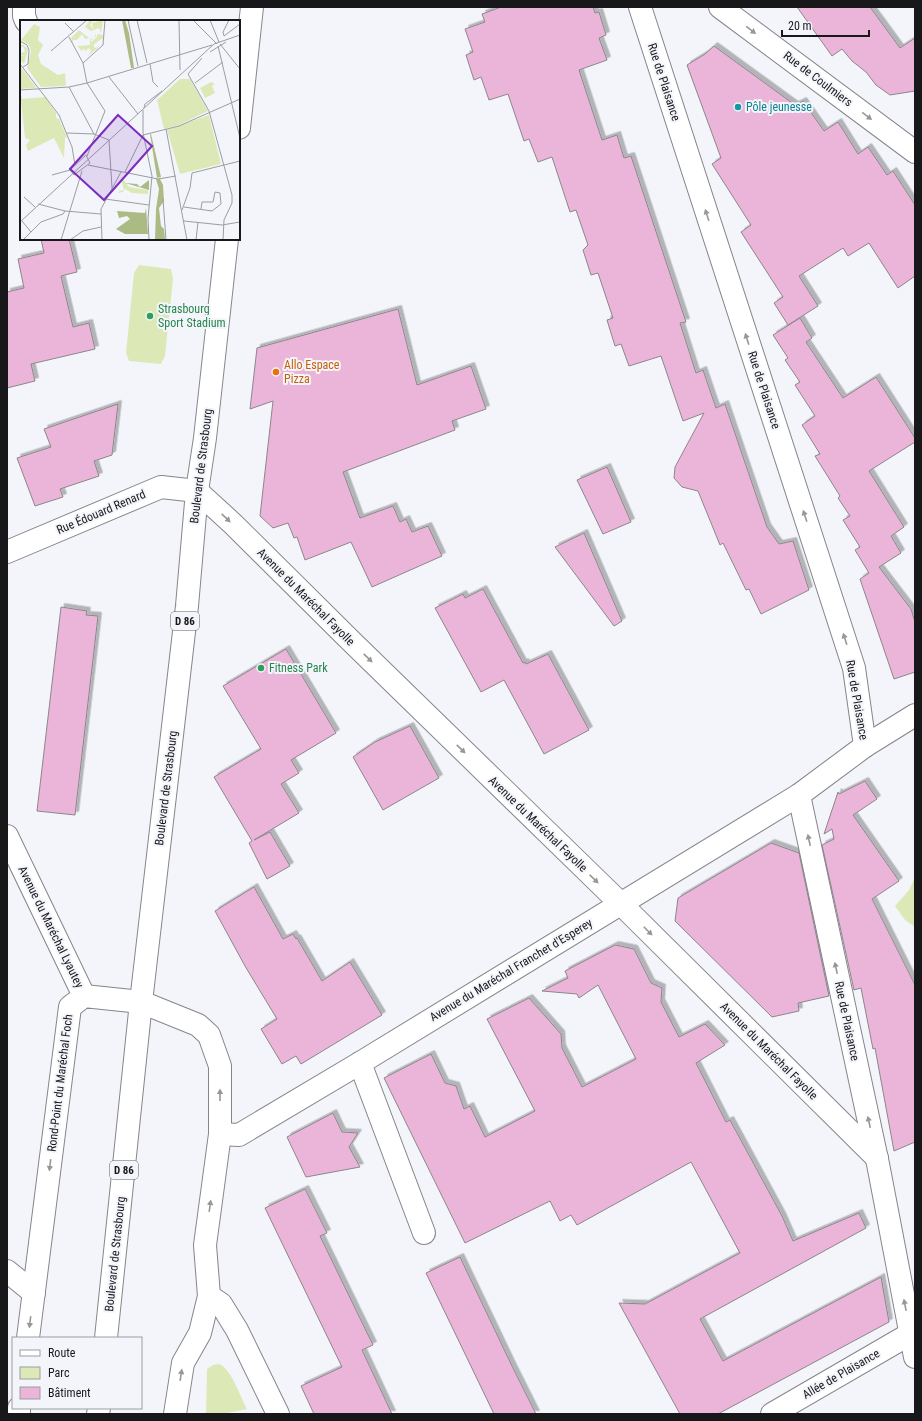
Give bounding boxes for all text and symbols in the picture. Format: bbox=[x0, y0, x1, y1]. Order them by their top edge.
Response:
scale bar bbox=[782, 12, 869, 38]
text: 20 m bbox=[788, 19, 812, 33]
inset map bbox=[20, 20, 240, 240]
one-way arrow bbox=[746, 26, 757, 34]
street label: Rue de Plaisance bbox=[645, 41, 683, 123]
street label: Rue de Coulmiers bbox=[781, 48, 855, 110]
place label: Pôle jeunesse bbox=[746, 100, 812, 114]
marker: Pôle jeunesse bbox=[733, 102, 743, 112]
one-way arrow bbox=[862, 112, 872, 120]
one-way arrow bbox=[704, 209, 710, 221]
place label: Strasbourg Sport Stadium bbox=[158, 302, 225, 330]
marker: Strasbourg Sport Stadium bbox=[145, 311, 155, 321]
one-way arrow bbox=[744, 333, 750, 345]
street label: Rue de Plaisance bbox=[745, 349, 783, 431]
place label: Allo Espace Pizza bbox=[284, 358, 340, 386]
marker: Allo Espace Pizza bbox=[271, 367, 281, 377]
street label: Boulevard de Strasbourg bbox=[187, 408, 215, 524]
street label: Rue Édouard Renard bbox=[54, 486, 148, 537]
one-way arrow bbox=[802, 509, 808, 521]
one-way arrow bbox=[221, 513, 231, 522]
street label: Avenue du Maréchal Fayolle bbox=[254, 545, 358, 649]
road number: D 86 bbox=[171, 612, 199, 630]
one-way arrow bbox=[842, 633, 848, 645]
one-way arrow bbox=[363, 654, 373, 663]
street label: Rue de Plaisance bbox=[843, 659, 871, 741]
place label: Fitness Park bbox=[269, 661, 328, 675]
marker: Fitness Park bbox=[256, 663, 266, 673]
street label: Boulevard de Strasbourg bbox=[152, 730, 180, 846]
one-way arrow bbox=[456, 744, 466, 754]
street label: Avenue du Maréchal Fayolle bbox=[486, 773, 590, 875]
one-way arrow bbox=[805, 834, 811, 847]
street label: Avenue du Maréchal Lyautey bbox=[15, 864, 87, 990]
one-way arrow bbox=[589, 874, 599, 884]
street label: Avenue du Maréchal Franchet d'Esperey bbox=[427, 916, 595, 1024]
one-way arrow bbox=[643, 926, 653, 936]
one-way arrow bbox=[833, 961, 839, 974]
street label: Rue de Plaisance bbox=[832, 980, 862, 1062]
street label: Avenue du Maréchal Fayolle bbox=[717, 999, 821, 1103]
street label: Rond-Point du Maréchal Foch bbox=[45, 1013, 75, 1153]
one-way arrow bbox=[217, 1088, 223, 1101]
one-way arrow bbox=[866, 1116, 872, 1128]
one-way arrow bbox=[47, 1159, 53, 1171]
road number: D 86 bbox=[110, 1161, 138, 1179]
street label: Boulevard de Strasbourg bbox=[102, 1196, 128, 1312]
one-way arrow bbox=[207, 1200, 213, 1212]
one-way arrow bbox=[901, 1299, 907, 1311]
one-way arrow bbox=[27, 1316, 34, 1328]
legend bbox=[12, 1337, 142, 1409]
text: Route bbox=[48, 1346, 76, 1360]
street label: Allée de Plaisance bbox=[800, 1346, 882, 1402]
text: Parc bbox=[48, 1366, 70, 1380]
one-way arrow bbox=[178, 1369, 184, 1382]
text: Bâtiment bbox=[48, 1386, 91, 1400]

